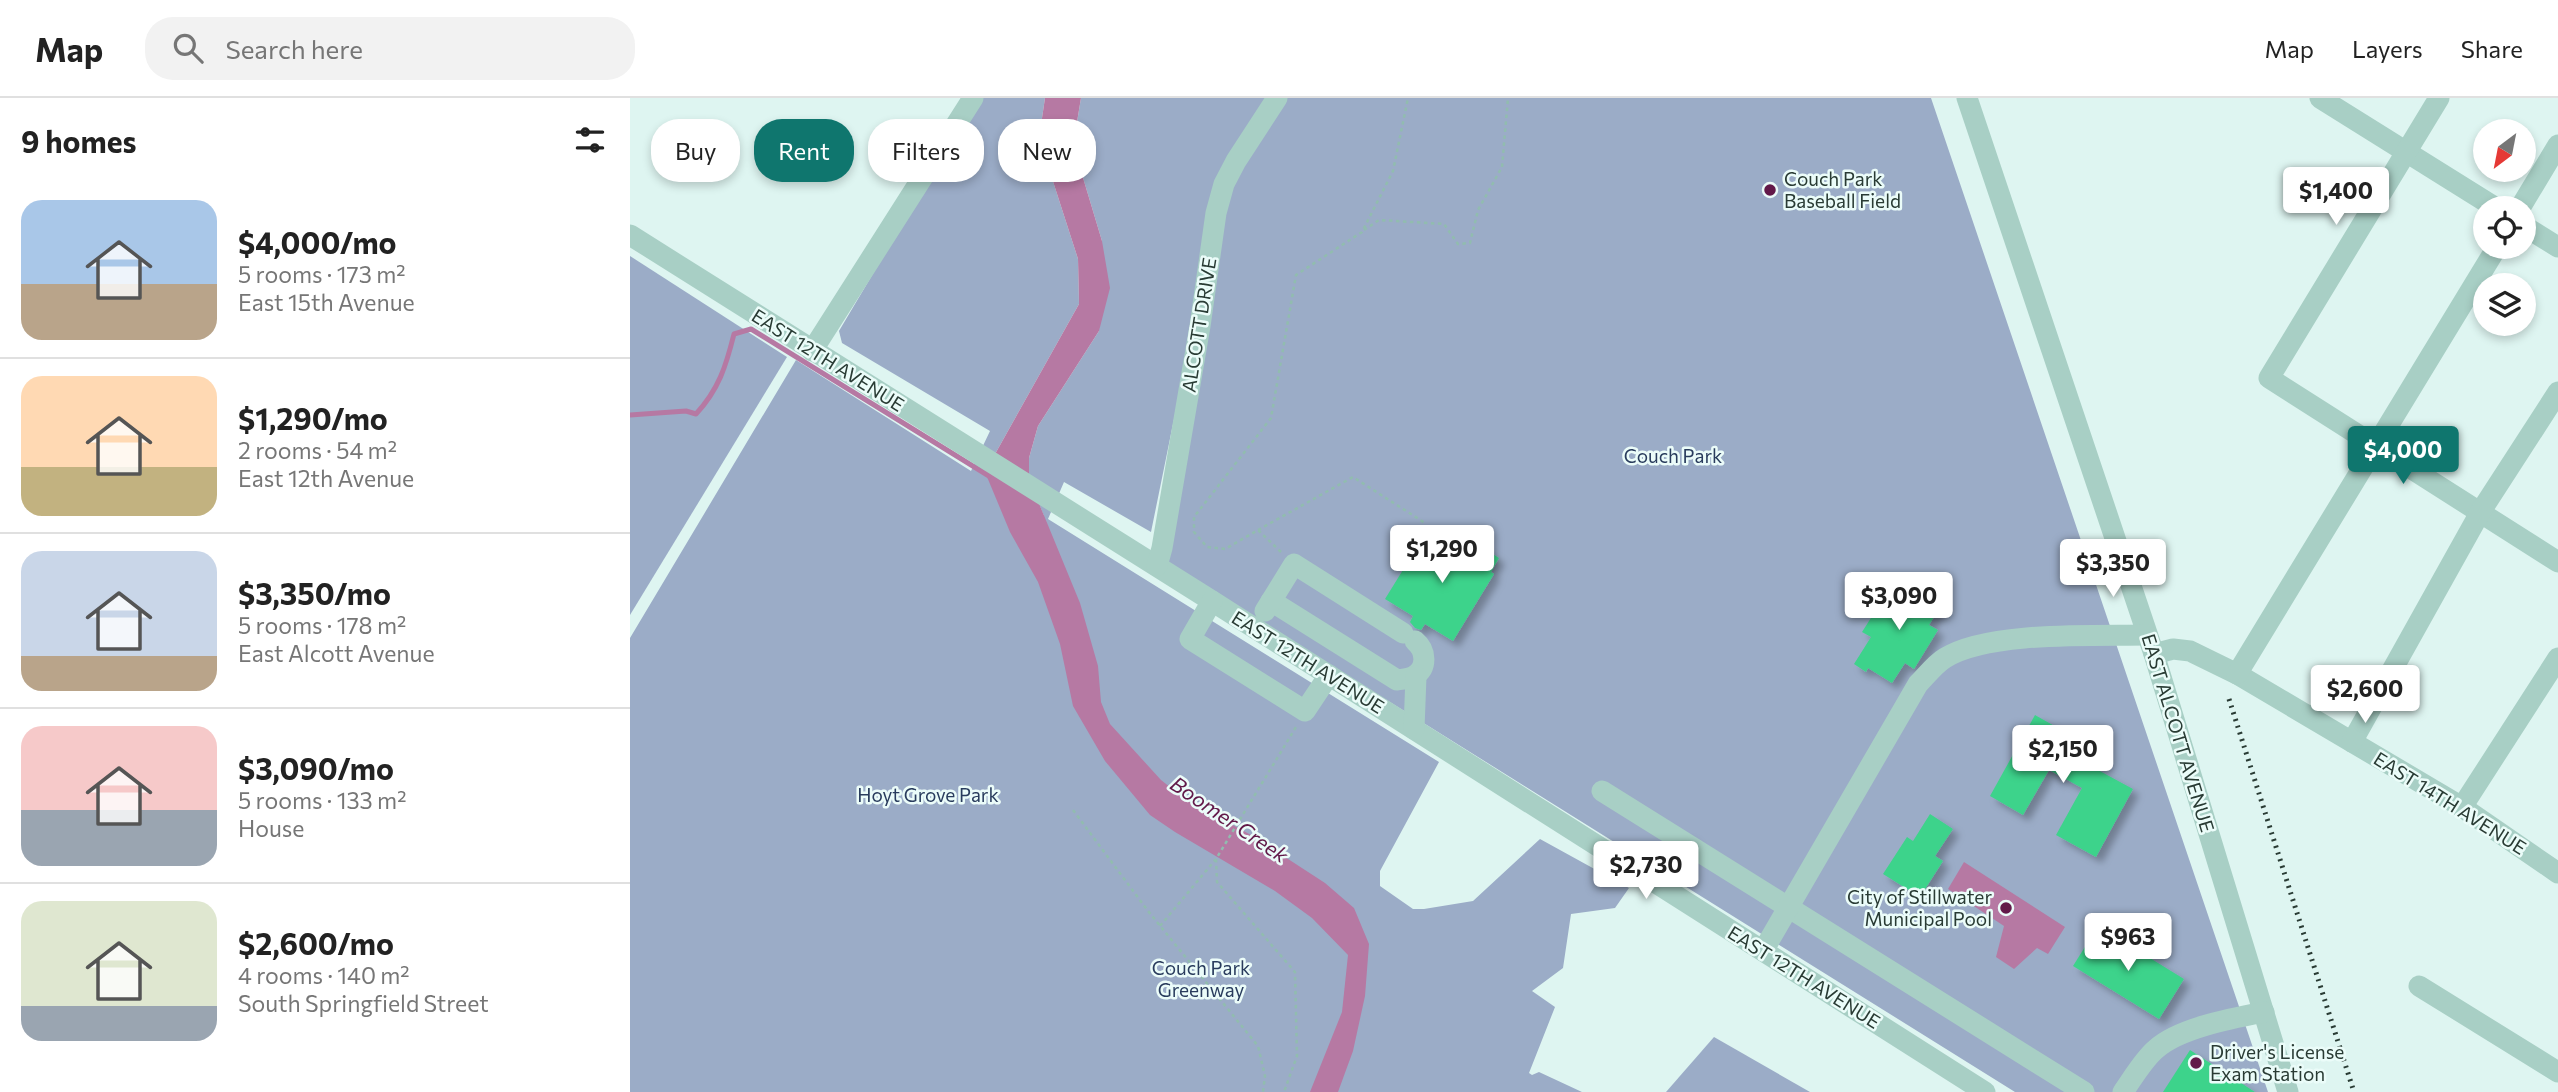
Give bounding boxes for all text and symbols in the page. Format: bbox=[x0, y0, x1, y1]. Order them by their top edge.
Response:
search box bbox=[145, 17, 635, 80]
text: Map bbox=[35, 28, 103, 69]
icon: search bbox=[169, 29, 207, 67]
text: Search here bbox=[225, 33, 363, 64]
text: Map bbox=[2265, 34, 2314, 63]
text: Layers bbox=[2352, 34, 2423, 63]
text: Share bbox=[2461, 34, 2523, 63]
chip: Buy bbox=[651, 119, 740, 182]
chip: Rent bbox=[754, 119, 854, 182]
chip: Filters bbox=[868, 119, 984, 182]
chip: New bbox=[998, 119, 1096, 182]
north arrow bbox=[2473, 119, 2536, 182]
map controls bbox=[2473, 119, 2536, 336]
icon: filters bbox=[571, 121, 609, 159]
text: 9 homes bbox=[21, 122, 136, 159]
place label: Couch Park Baseball Field bbox=[1784, 167, 1901, 212]
pin: $1,400 bbox=[2279, 167, 2393, 227]
text: $1,400 bbox=[2299, 176, 2373, 204]
marker: Couch Park Baseball Field bbox=[1762, 182, 1778, 198]
button: locate bbox=[2473, 196, 2536, 259]
text: $4,000/mo bbox=[238, 223, 397, 260]
icon: home bbox=[77, 228, 161, 312]
street label: ALCOTT DRIVE bbox=[1177, 256, 1220, 394]
text: 5 rooms · 173 m² bbox=[238, 260, 405, 288]
button: layers bbox=[2473, 273, 2536, 336]
text: East 15th Avenue bbox=[238, 288, 415, 316]
street label: EAST 12TH AVENUE bbox=[748, 303, 909, 416]
text: $1,290/mo bbox=[238, 399, 388, 436]
icon: home bbox=[77, 404, 161, 488]
pin: $4,000 bbox=[2346, 426, 2460, 486]
text: $4,000 bbox=[2364, 435, 2442, 463]
text: 2 rooms · 54 m² bbox=[238, 436, 397, 464]
park label: Couch Park bbox=[1624, 444, 1722, 467]
text: East 12th Avenue bbox=[238, 464, 414, 492]
pin: $1,290 bbox=[1385, 526, 1499, 585]
text: $1,290 bbox=[1406, 534, 1478, 562]
pin: $3,350 bbox=[2056, 540, 2170, 599]
text: $3,350 bbox=[2076, 548, 2150, 576]
pin: $3,090 bbox=[1842, 573, 1956, 632]
text: $3,350/mo bbox=[238, 574, 391, 611]
icon: home bbox=[77, 579, 161, 663]
text: $3,090 bbox=[1861, 581, 1937, 609]
street label: EAST 12TH AVENUE bbox=[1228, 605, 1389, 718]
text: 5 rooms · 178 m² bbox=[238, 611, 406, 639]
street label: EAST ALCOTT AVENUE bbox=[2137, 631, 2220, 835]
text: East Alcott Avenue bbox=[238, 639, 435, 667]
pin: $2,600 bbox=[2308, 666, 2422, 725]
text: $2,600 bbox=[2327, 674, 2403, 702]
pin: $2,150 bbox=[2006, 726, 2120, 785]
text: $2,150 bbox=[2028, 734, 2098, 762]
street label: EAST 14TH AVENUE bbox=[2370, 746, 2531, 859]
text: $3,090/mo bbox=[238, 749, 394, 786]
icon: home bbox=[77, 754, 161, 838]
water label: Boomer Creek bbox=[1166, 770, 1294, 868]
park label: Hoyt Grove Park bbox=[857, 783, 999, 806]
text: 5 rooms · 133 m² bbox=[238, 786, 406, 814]
text: House bbox=[238, 814, 304, 842]
pin: $2,730 bbox=[1589, 842, 1703, 901]
text: $2,730 bbox=[1609, 850, 1683, 878]
place label: City of Stillwater Municipal Pool bbox=[1847, 885, 1992, 930]
marker: City of Stillwater Municipal Pool bbox=[1998, 900, 2014, 916]
pin: $963 bbox=[2087, 914, 2169, 973]
street label: EAST 12TH AVENUE bbox=[1724, 920, 1885, 1033]
text: $963 bbox=[2101, 922, 2155, 950]
text: $2,600/mo bbox=[238, 924, 394, 961]
icon: home bbox=[77, 929, 161, 1013]
park label: Couch Park Greenway bbox=[1152, 956, 1250, 1001]
text: 4 rooms · 140 m² bbox=[238, 961, 410, 989]
text: South Springfield Street bbox=[238, 989, 489, 1017]
place label: Driver's License Exam Station bbox=[2210, 1040, 2344, 1085]
marker: Driver's License Exam Station bbox=[2188, 1055, 2204, 1071]

